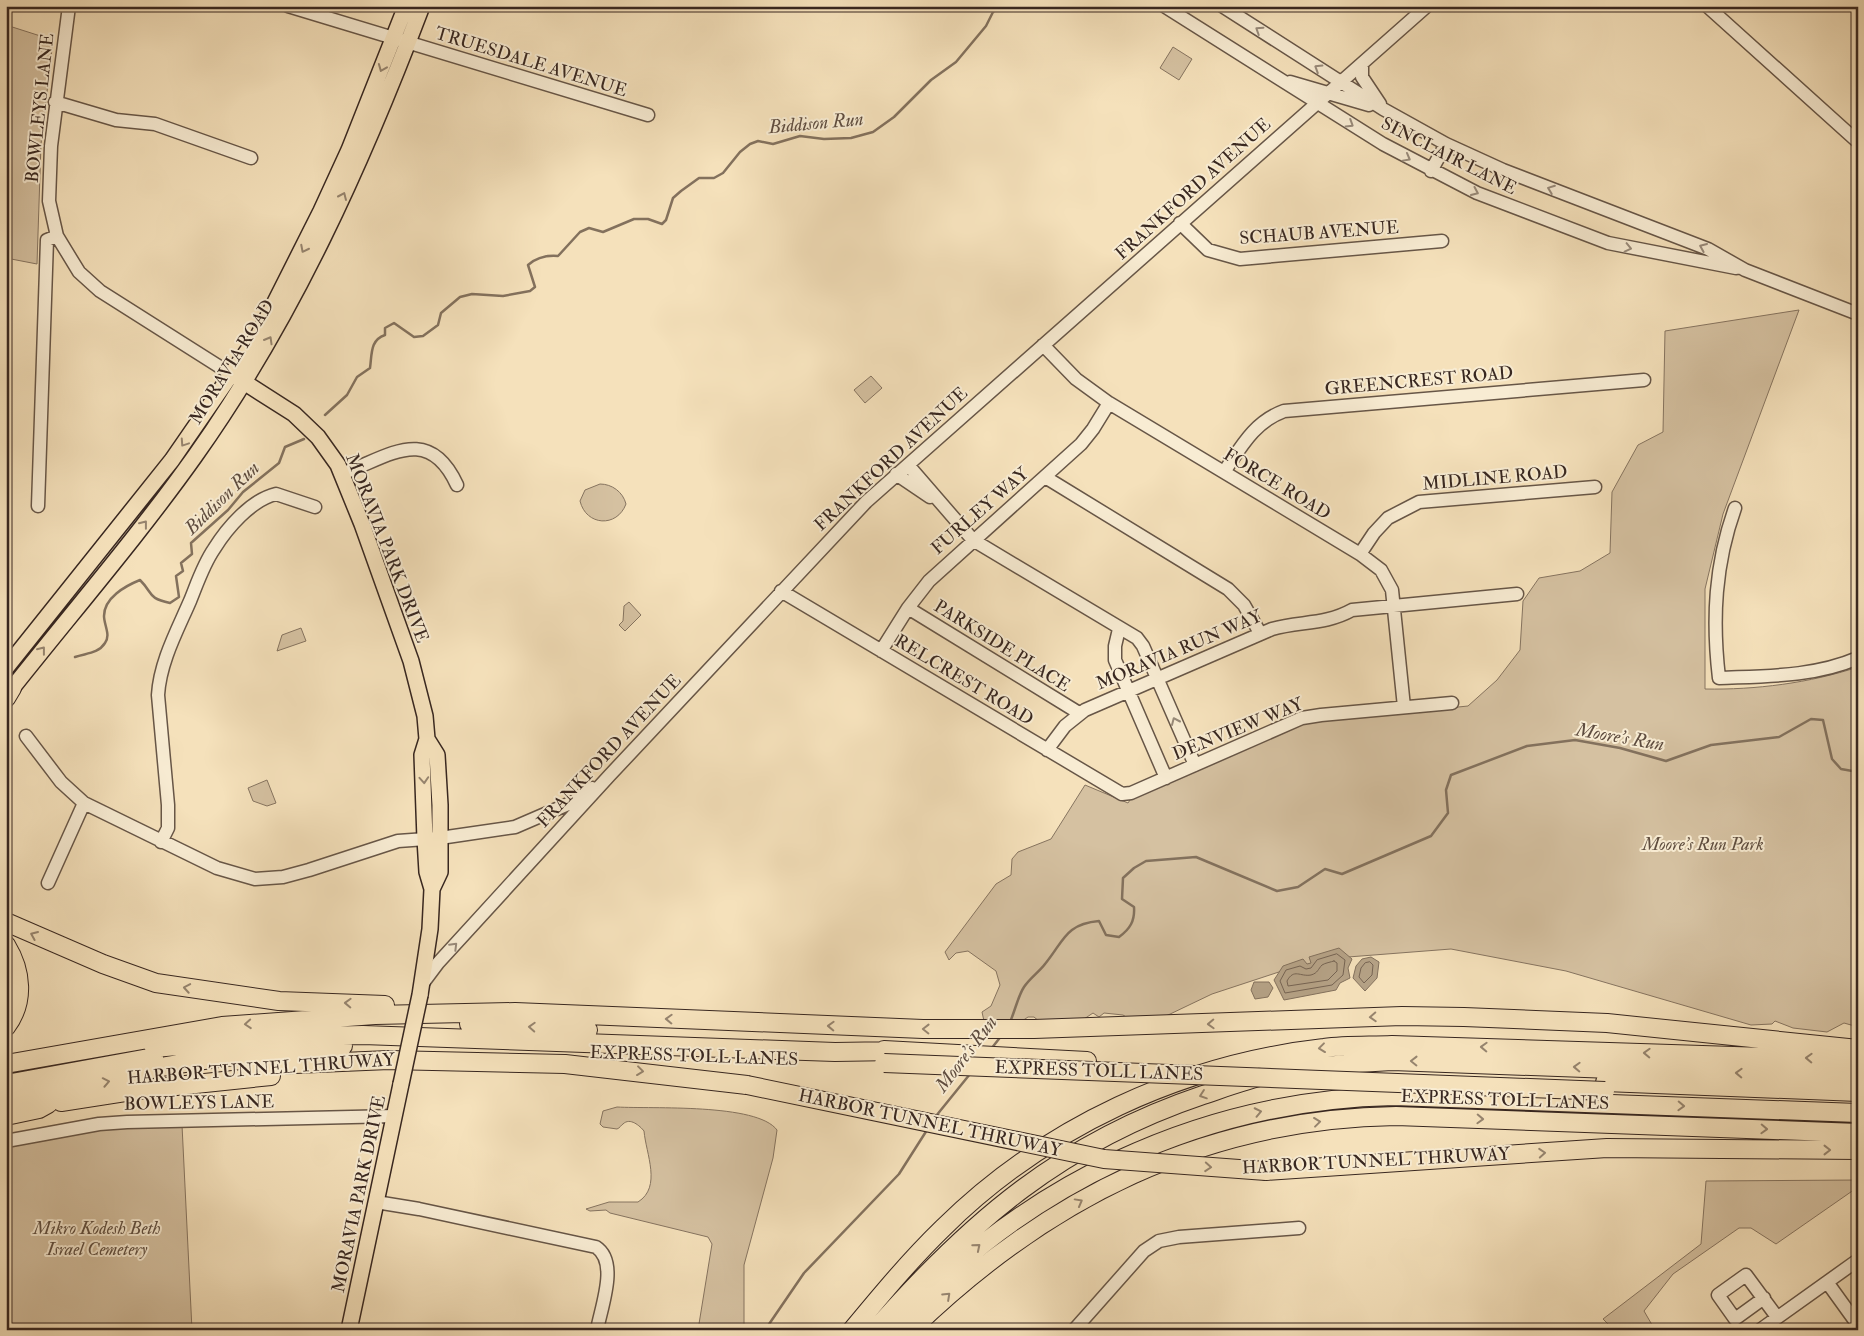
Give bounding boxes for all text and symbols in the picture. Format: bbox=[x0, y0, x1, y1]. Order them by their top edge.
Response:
street label: TRUESDALE AVENUE bbox=[432, 22, 630, 102]
one-way arrow bbox=[1255, 26, 1264, 36]
street label: BOWLEYS LANE bbox=[21, 32, 59, 184]
one-way arrow bbox=[377, 63, 388, 72]
one-way arrow bbox=[1315, 64, 1324, 74]
water label: Biddison Run bbox=[766, 107, 865, 139]
street label: SINCLAIR LANE bbox=[1377, 112, 1521, 200]
street label: FRANKFORD AVENUE bbox=[1110, 113, 1276, 265]
one-way arrow bbox=[1344, 118, 1353, 127]
one-way arrow bbox=[1402, 152, 1411, 162]
one-way arrow bbox=[1470, 185, 1479, 196]
one-way arrow bbox=[1547, 185, 1556, 195]
one-way arrow bbox=[337, 192, 348, 201]
street label: SCHAUB AVENUE bbox=[1239, 216, 1400, 250]
one-way arrow bbox=[1623, 242, 1632, 253]
one-way arrow bbox=[1699, 243, 1708, 253]
one-way arrow bbox=[300, 244, 310, 253]
street label: MORAVIA ROAD bbox=[184, 295, 280, 429]
one-way arrow bbox=[263, 337, 273, 346]
street label: GREENCREST ROAD bbox=[1324, 361, 1514, 401]
street label: FRANKFORD AVENUE bbox=[809, 382, 973, 536]
one-way arrow bbox=[181, 437, 190, 447]
street label: FORCE ROAD bbox=[1219, 443, 1335, 525]
street label: MORAVIA PARK DRIVE bbox=[340, 450, 434, 646]
water label: Biddison Run bbox=[179, 456, 265, 540]
street label: MIDLINE ROAD bbox=[1422, 460, 1568, 496]
street label: FURLEY WAY bbox=[926, 462, 1034, 560]
one-way arrow bbox=[139, 520, 148, 529]
street label: PARKSIDE PLACE bbox=[930, 595, 1074, 697]
street label: MORAVIA RUN WAY bbox=[1093, 604, 1266, 695]
street label: RELCREST ROAD bbox=[890, 629, 1038, 731]
one-way arrow bbox=[37, 647, 45, 656]
street label: FRANKFORD AVENUE bbox=[532, 669, 686, 833]
street label: DENVIEW WAY bbox=[1169, 692, 1307, 766]
one-way arrow bbox=[1171, 717, 1182, 726]
water label: Moore's Run bbox=[1573, 717, 1666, 757]
one-way arrow bbox=[418, 776, 429, 784]
park label: Moore's Run Park bbox=[1641, 833, 1764, 856]
one-way arrow bbox=[30, 931, 39, 941]
one-way arrow bbox=[448, 943, 457, 952]
one-way arrow bbox=[183, 983, 191, 994]
one-way arrow bbox=[344, 998, 352, 1009]
water label: Moore's Run bbox=[929, 1011, 1002, 1098]
one-way arrow bbox=[1369, 1012, 1376, 1022]
one-way arrow bbox=[664, 1013, 672, 1024]
one-way arrow bbox=[244, 1018, 252, 1029]
one-way arrow bbox=[1206, 1019, 1214, 1029]
one-way arrow bbox=[827, 1020, 835, 1031]
one-way arrow bbox=[528, 1022, 536, 1033]
one-way arrow bbox=[922, 1024, 930, 1034]
street label: EXPRESS TOLL LANES bbox=[589, 1041, 799, 1071]
one-way arrow bbox=[1480, 1041, 1488, 1052]
one-way arrow bbox=[1318, 1042, 1326, 1053]
one-way arrow bbox=[1642, 1047, 1650, 1058]
street label: HARBOR TUNNEL THRUWAY bbox=[126, 1048, 396, 1090]
one-way arrow bbox=[1805, 1053, 1813, 1064]
street label: EXPRESS TOLL LANES bbox=[994, 1056, 1204, 1086]
one-way arrow bbox=[1410, 1056, 1418, 1066]
one-way arrow bbox=[1572, 1061, 1580, 1072]
one-way arrow bbox=[636, 1065, 644, 1076]
one-way arrow bbox=[1735, 1068, 1743, 1079]
one-way arrow bbox=[101, 1077, 110, 1087]
street label: HARBOR TUNNEL THRUWAY bbox=[796, 1084, 1064, 1162]
street label: EXPRESS TOLL LANES bbox=[1400, 1085, 1610, 1115]
one-way arrow bbox=[1200, 1089, 1208, 1099]
street label: BOWLEYS LANE bbox=[124, 1090, 274, 1116]
street label: MORAVIA PARK DRIVE bbox=[327, 1093, 391, 1295]
one-way arrow bbox=[1678, 1101, 1686, 1111]
one-way arrow bbox=[1253, 1107, 1262, 1118]
one-way arrow bbox=[1476, 1113, 1484, 1124]
one-way arrow bbox=[1313, 1117, 1322, 1127]
one-way arrow bbox=[1761, 1124, 1769, 1134]
street label: HARBOR TUNNEL THRUWAY bbox=[1241, 1142, 1511, 1180]
one-way arrow bbox=[1824, 1145, 1831, 1155]
one-way arrow bbox=[1538, 1147, 1546, 1158]
one-way arrow bbox=[1204, 1161, 1212, 1172]
one-way arrow bbox=[1073, 1198, 1082, 1208]
park label: Mikro Kodesh Beth Israel Cemetery bbox=[32, 1217, 161, 1261]
one-way arrow bbox=[971, 1244, 980, 1253]
one-way arrow bbox=[941, 1293, 950, 1302]

